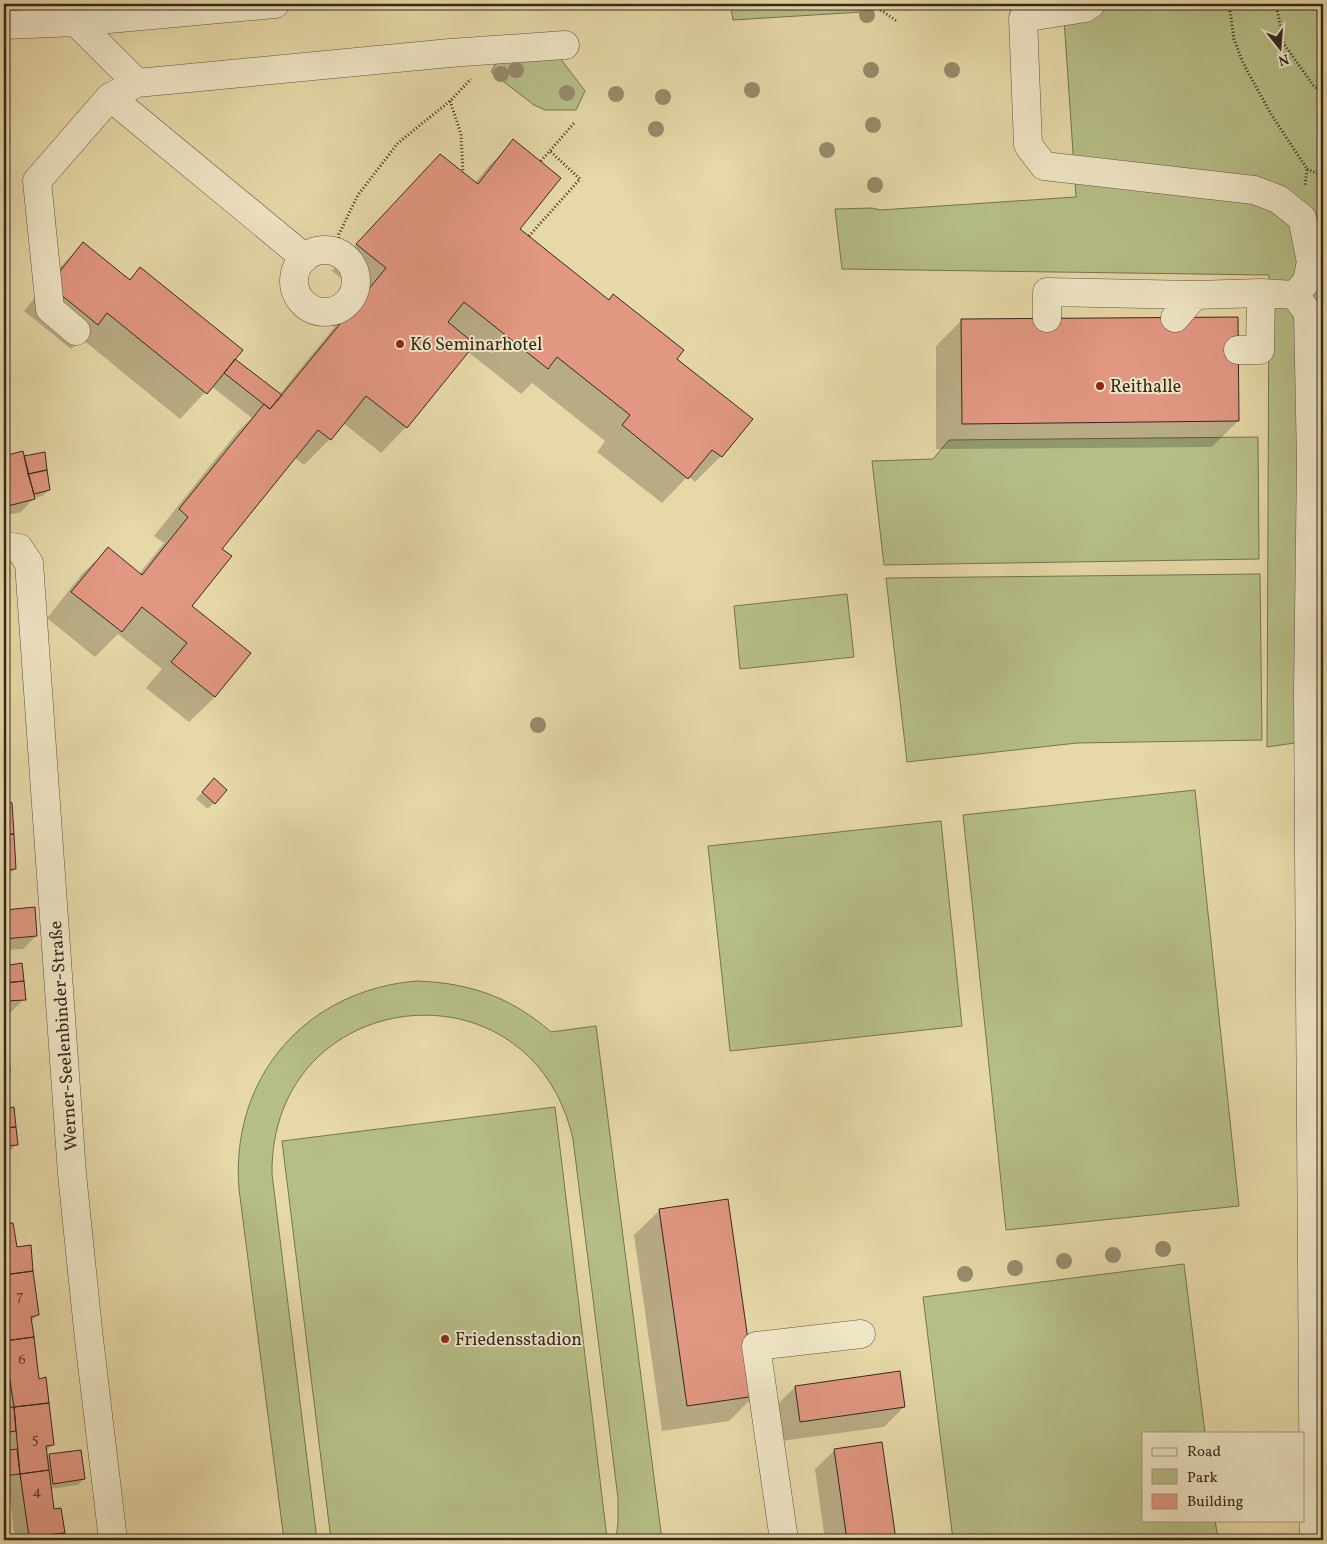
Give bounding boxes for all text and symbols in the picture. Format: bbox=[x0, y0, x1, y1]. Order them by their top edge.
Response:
north arrow bbox=[1254, 22, 1304, 72]
text: N bbox=[1276, 48, 1291, 70]
place label: K6 Seminarhotel bbox=[410, 333, 542, 358]
marker: K6 Seminarhotel bbox=[394, 338, 406, 350]
place label: Reithalle bbox=[1110, 375, 1181, 400]
marker: Reithalle bbox=[1094, 380, 1106, 392]
street label: Werner-Seelenbinder-Straße bbox=[44, 920, 85, 1152]
house number: 7 bbox=[16, 1286, 24, 1307]
place label: Friedensstadion bbox=[455, 1328, 582, 1353]
marker: Friedensstadion bbox=[439, 1333, 451, 1345]
house number: 6 bbox=[18, 1350, 26, 1371]
house number: 5 bbox=[31, 1429, 39, 1450]
legend bbox=[1142, 1432, 1304, 1522]
text: Road bbox=[1187, 1442, 1221, 1463]
text: Park bbox=[1187, 1468, 1218, 1489]
house number: 4 bbox=[33, 1482, 42, 1503]
text: Building bbox=[1187, 1492, 1244, 1513]

